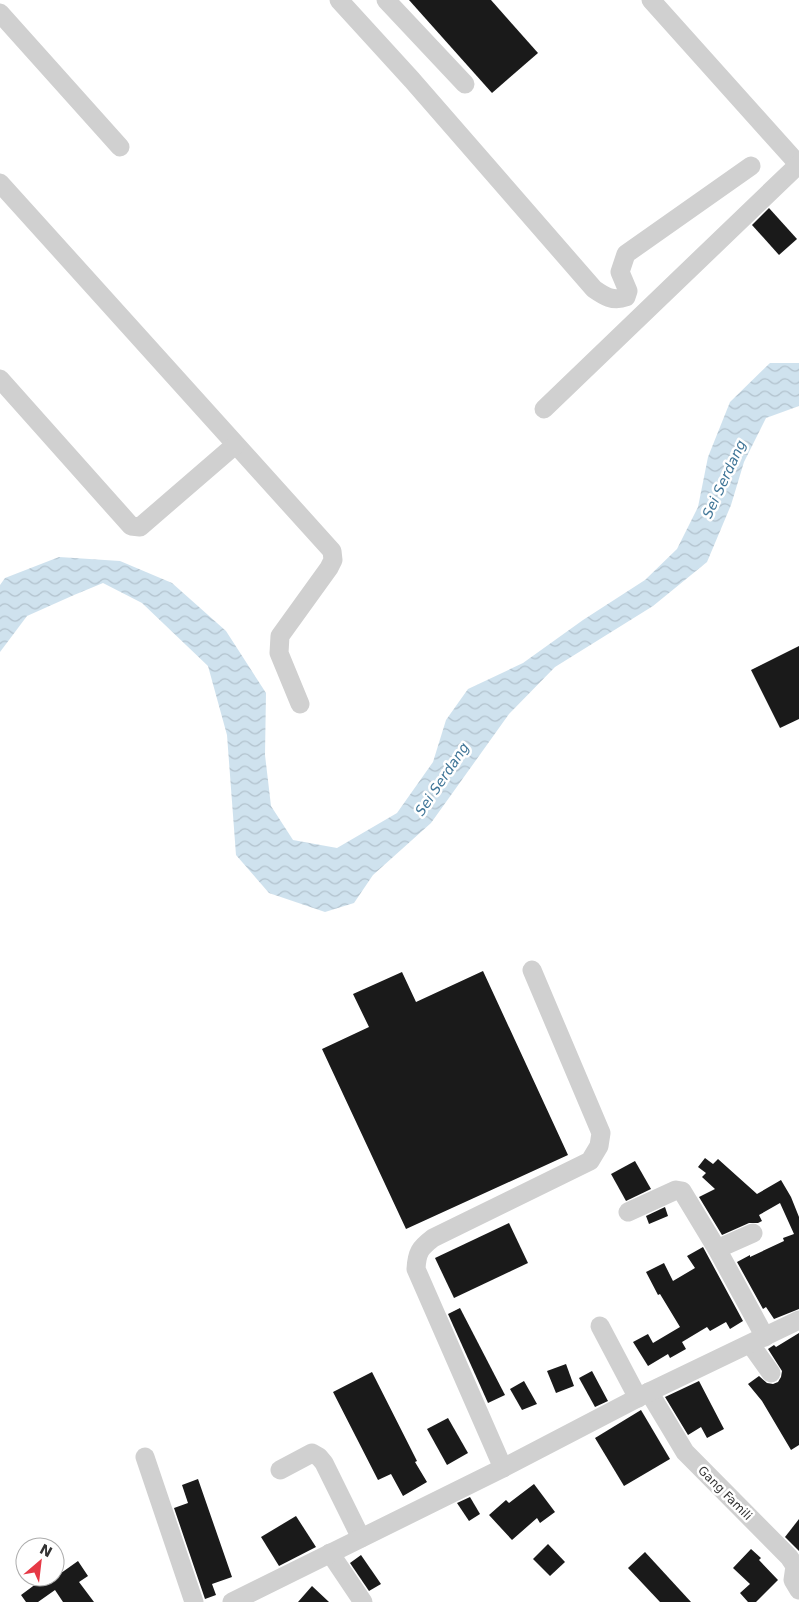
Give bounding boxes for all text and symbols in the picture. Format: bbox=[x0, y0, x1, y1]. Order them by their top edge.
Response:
water label: Sei Serdang bbox=[699, 437, 749, 521]
water label: Sei Serdang bbox=[412, 739, 472, 818]
street label: Gang Famili bbox=[695, 1463, 755, 1523]
north arrow bbox=[15, 1537, 65, 1587]
text: N bbox=[37, 1541, 55, 1560]

